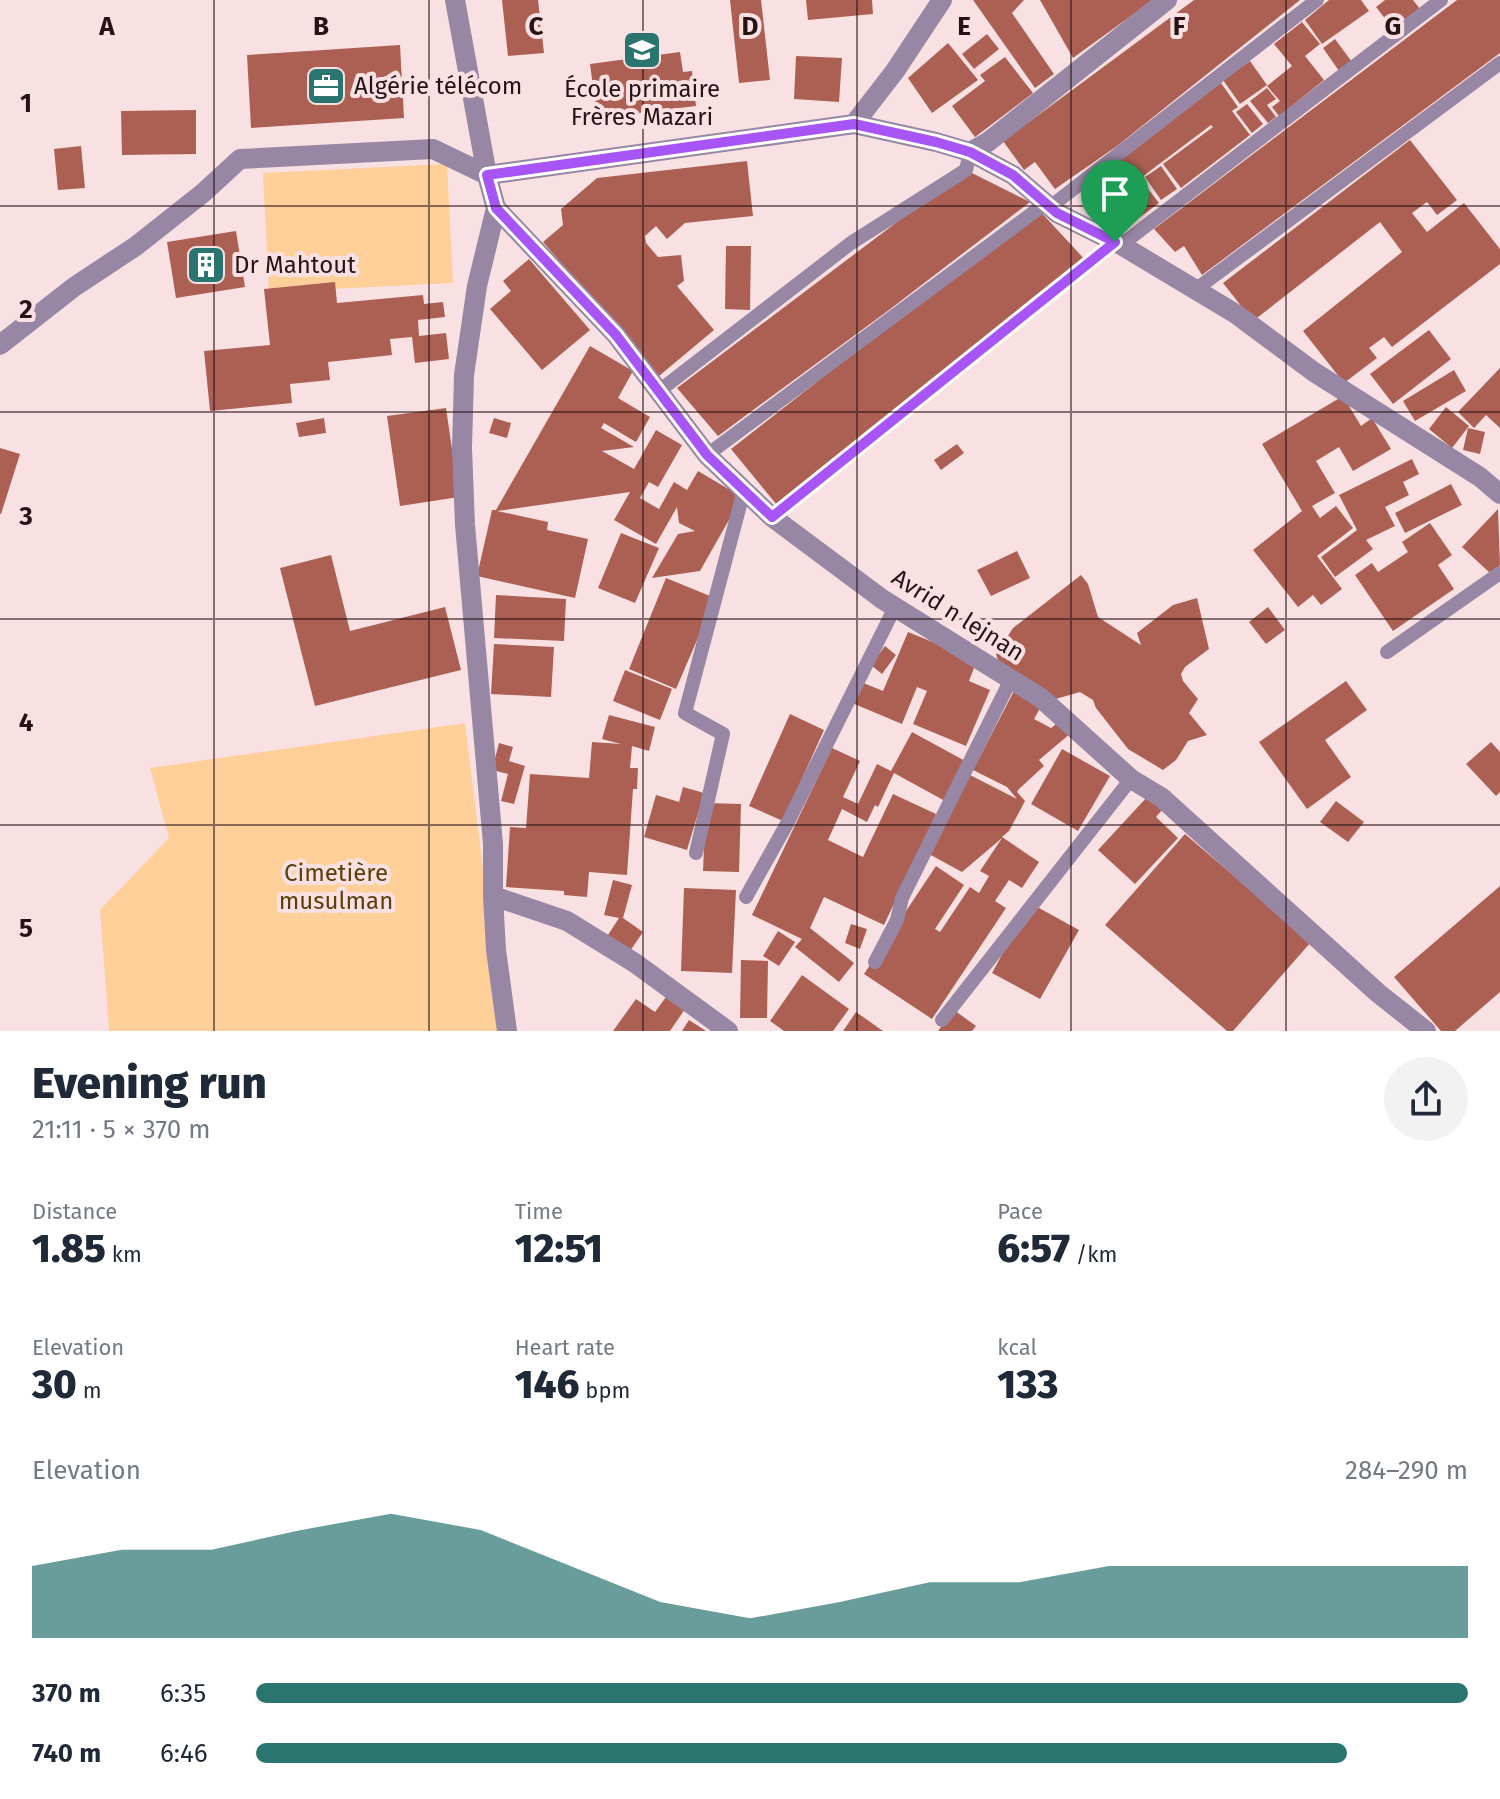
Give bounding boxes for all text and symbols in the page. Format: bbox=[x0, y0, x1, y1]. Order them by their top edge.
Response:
text: A bbox=[98, 11, 115, 42]
text: B bbox=[313, 11, 329, 42]
text: C bbox=[529, 11, 544, 42]
text: D bbox=[742, 11, 759, 42]
text: E bbox=[957, 11, 971, 42]
text: F bbox=[1173, 11, 1186, 42]
text: G bbox=[1385, 11, 1401, 42]
school or university icon: École primaire Frères Mazari bbox=[621, 29, 663, 71]
office icon: Algérie télécom bbox=[305, 65, 347, 107]
place label: Algérie télécom bbox=[354, 72, 522, 100]
place label: École primaire Frères Mazari bbox=[564, 74, 720, 131]
text: 1 bbox=[20, 88, 32, 119]
pin bbox=[1081, 160, 1149, 242]
icon: arrive bbox=[1093, 172, 1137, 216]
building icon: Dr Mahtout bbox=[185, 244, 227, 286]
place label: Dr Mahtout bbox=[234, 251, 356, 279]
text: 2 bbox=[19, 294, 33, 325]
text: 3 bbox=[18, 501, 33, 532]
street label: Avrid n lejnan bbox=[887, 563, 1029, 667]
text: 4 bbox=[19, 707, 34, 738]
park label: Cimetière musulman bbox=[279, 859, 393, 915]
text: 5 bbox=[19, 913, 33, 944]
text: Evening run bbox=[32, 1057, 267, 1110]
button: share bbox=[1384, 1057, 1468, 1141]
text: 21:11 · 5 × 370 m bbox=[32, 1114, 210, 1145]
text: Distance bbox=[32, 1198, 117, 1225]
text: Time bbox=[515, 1198, 563, 1225]
text: Pace bbox=[997, 1198, 1043, 1225]
text: 1.85 bbox=[32, 1225, 106, 1273]
text: 12:51 bbox=[515, 1225, 603, 1273]
text: 6:57 bbox=[997, 1225, 1070, 1273]
text: km bbox=[106, 1241, 142, 1268]
text: /km bbox=[1070, 1241, 1117, 1268]
text: Elevation bbox=[32, 1334, 124, 1361]
text: Heart rate bbox=[515, 1334, 615, 1361]
text: kcal bbox=[997, 1334, 1037, 1361]
text: 30 bbox=[32, 1361, 77, 1409]
text: 146 bbox=[515, 1361, 580, 1409]
text: 133 bbox=[997, 1361, 1058, 1409]
text: m bbox=[77, 1377, 102, 1404]
text: bpm bbox=[580, 1377, 630, 1404]
text: Elevation bbox=[32, 1455, 141, 1486]
text: 284–290 m bbox=[1345, 1455, 1468, 1486]
text: 370 m bbox=[32, 1678, 101, 1709]
text: 6:35 bbox=[160, 1678, 206, 1709]
text: 740 m bbox=[32, 1738, 101, 1769]
text: 6:46 bbox=[160, 1738, 208, 1769]

